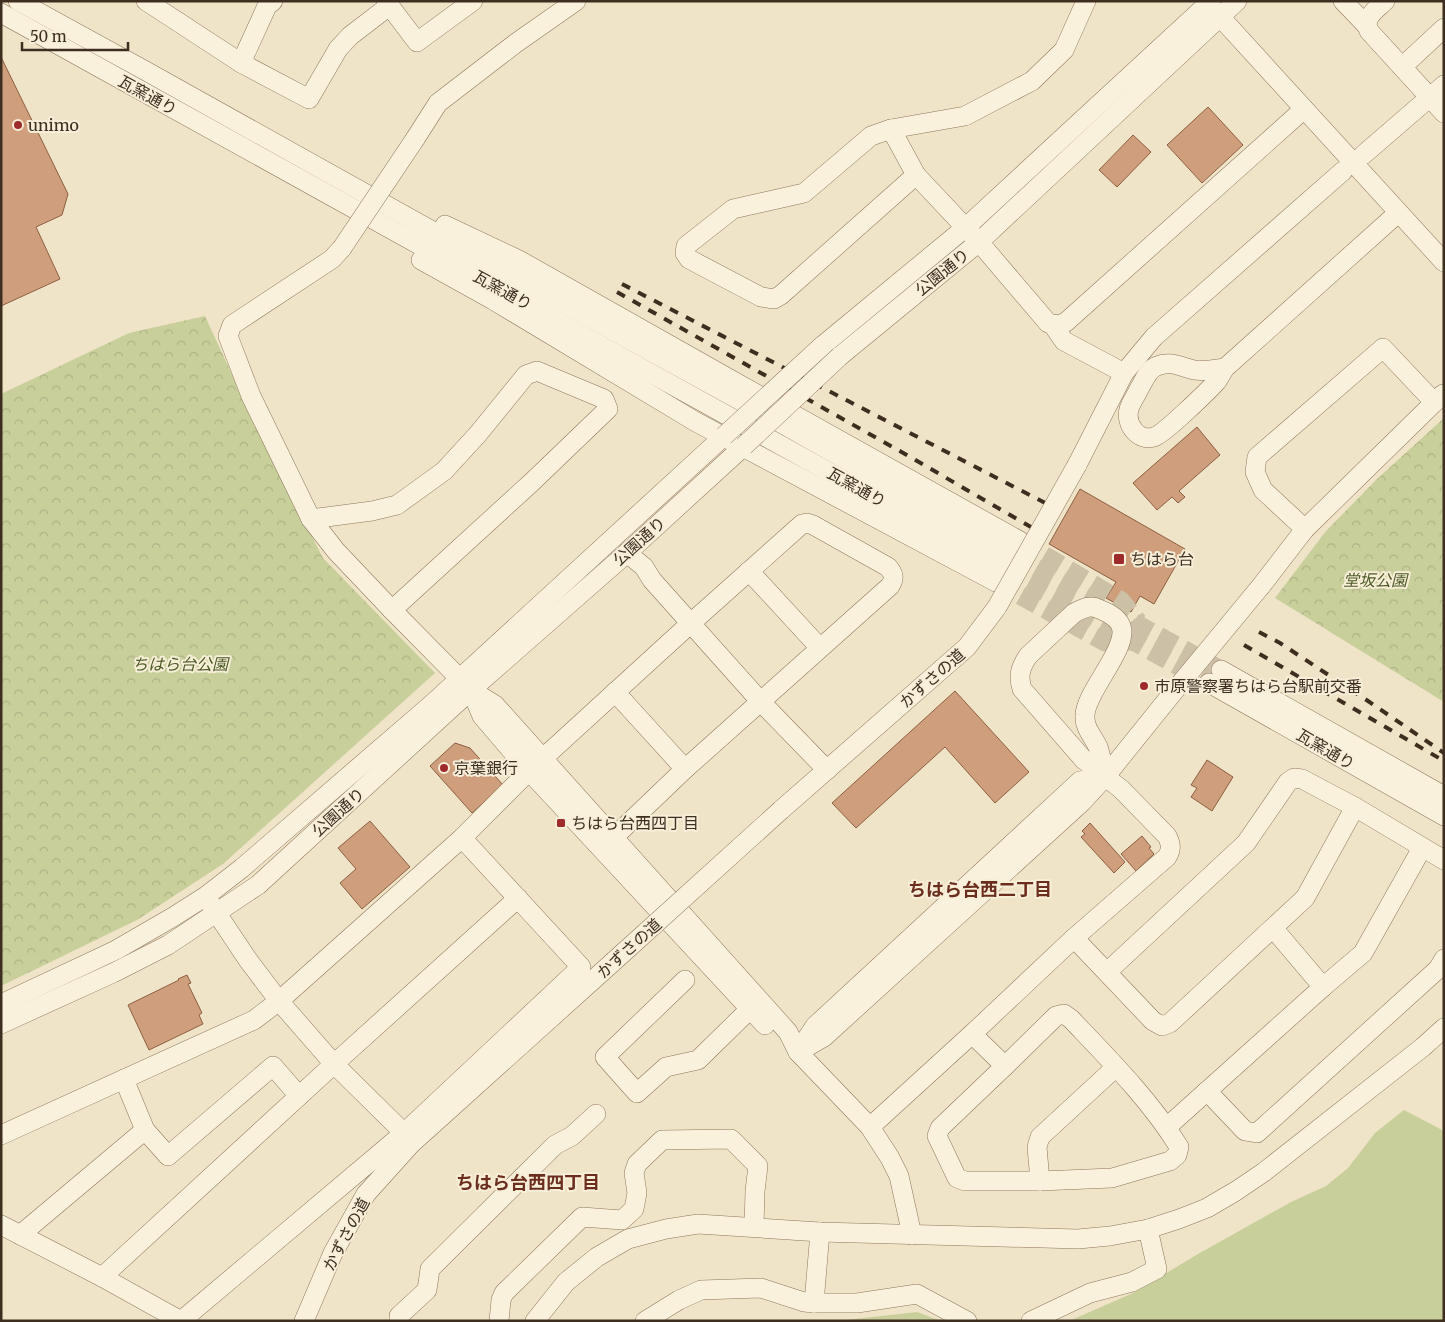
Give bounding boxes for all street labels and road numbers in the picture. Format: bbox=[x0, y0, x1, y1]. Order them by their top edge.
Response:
street label: 瓦窯通り bbox=[115, 71, 181, 119]
street label: 公園通り bbox=[911, 244, 973, 300]
street label: 瓦窯通り bbox=[470, 266, 536, 314]
street label: 瓦窯通り bbox=[824, 463, 890, 511]
street label: 公園通り bbox=[609, 512, 669, 570]
street label: かずさの道 bbox=[895, 644, 969, 712]
street label: 瓦窯通り bbox=[1293, 724, 1359, 774]
street label: 公園通り bbox=[308, 783, 368, 841]
street label: かずさの道 bbox=[593, 914, 665, 982]
street label: かずさの道 bbox=[318, 1194, 374, 1274]

